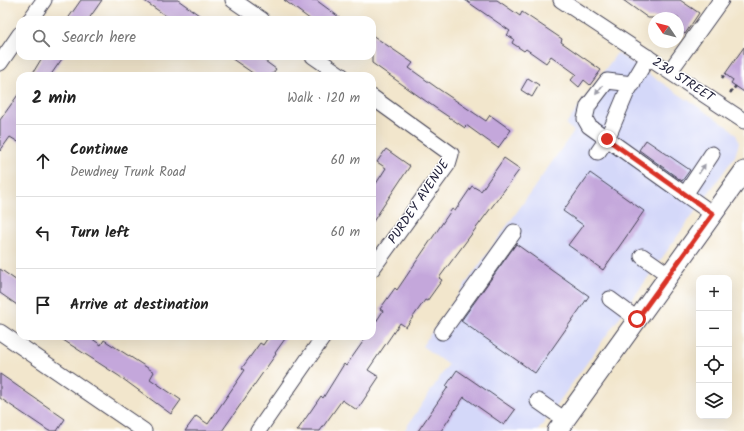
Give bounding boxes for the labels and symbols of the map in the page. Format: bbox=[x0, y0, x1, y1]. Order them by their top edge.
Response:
north arrow bbox=[648, 12, 684, 48]
street label: 230 STREET bbox=[648, 52, 719, 109]
one-way arrow bbox=[595, 85, 604, 96]
route end bbox=[598, 130, 616, 148]
street label: PURDEY AVENUE bbox=[383, 155, 455, 248]
one-way arrow bbox=[698, 164, 706, 175]
route start bbox=[628, 310, 646, 328]

